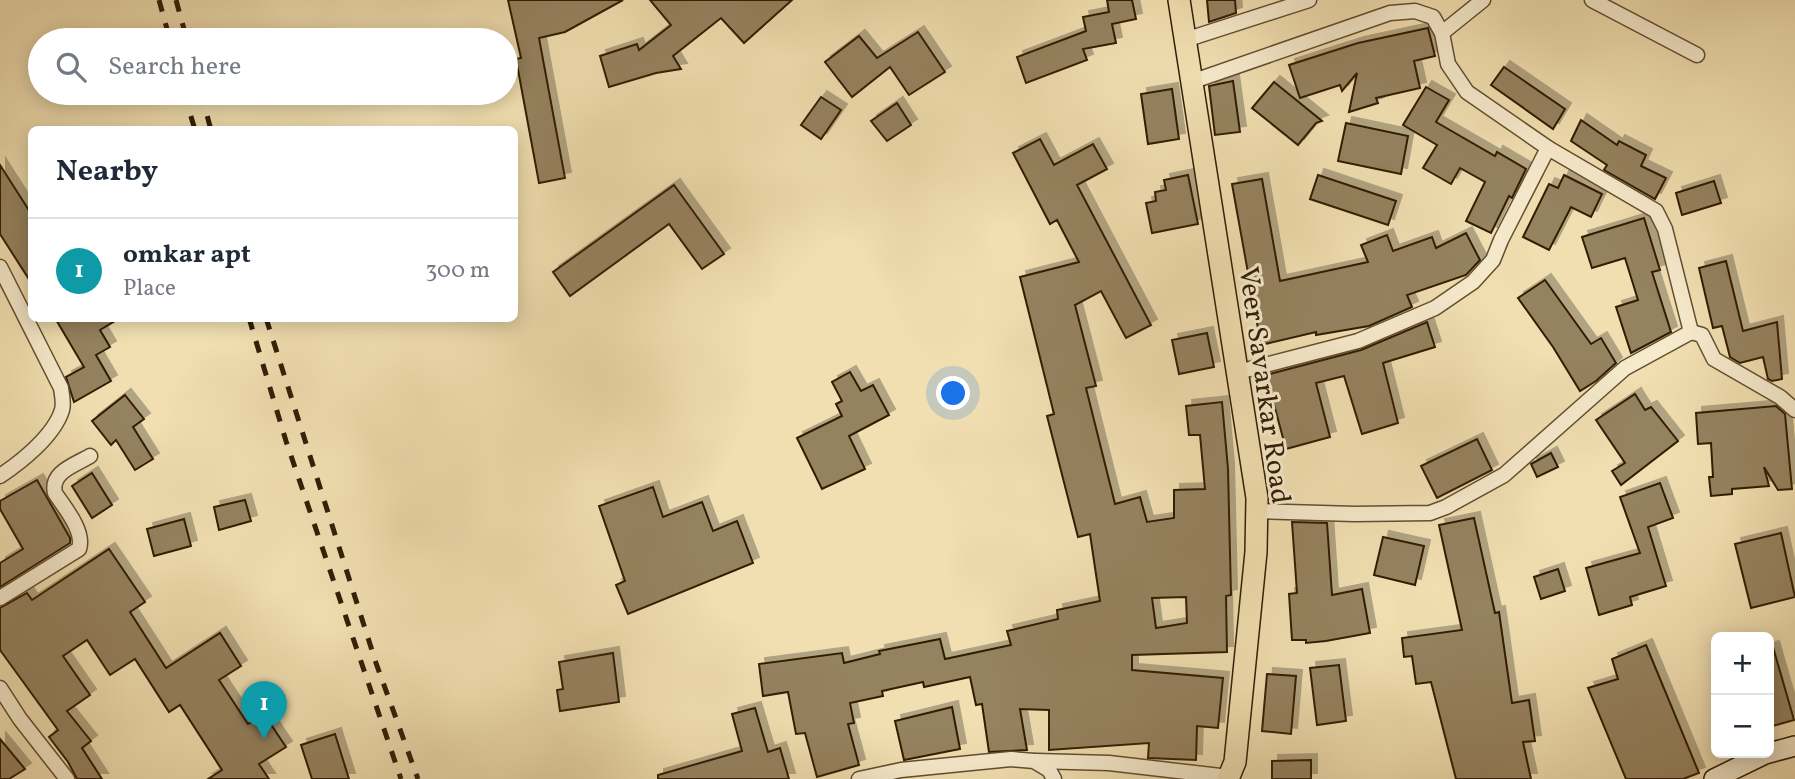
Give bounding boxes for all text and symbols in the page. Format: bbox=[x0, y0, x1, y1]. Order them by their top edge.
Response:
search box bbox=[28, 28, 518, 105]
icon: search bbox=[52, 48, 90, 86]
text: Search here bbox=[108, 49, 241, 85]
text: Nearby bbox=[56, 151, 158, 193]
text: omkar apt bbox=[123, 237, 251, 273]
text: 1 bbox=[74, 255, 84, 287]
text: 300 m bbox=[426, 255, 490, 287]
street label: Veer Savarkar Road bbox=[1228, 264, 1299, 507]
text: Place bbox=[123, 273, 176, 305]
your location bbox=[936, 376, 970, 410]
map controls bbox=[1711, 632, 1774, 758]
button: + bbox=[1711, 632, 1774, 695]
pin: 1 bbox=[241, 681, 287, 739]
button: − bbox=[1711, 695, 1774, 758]

